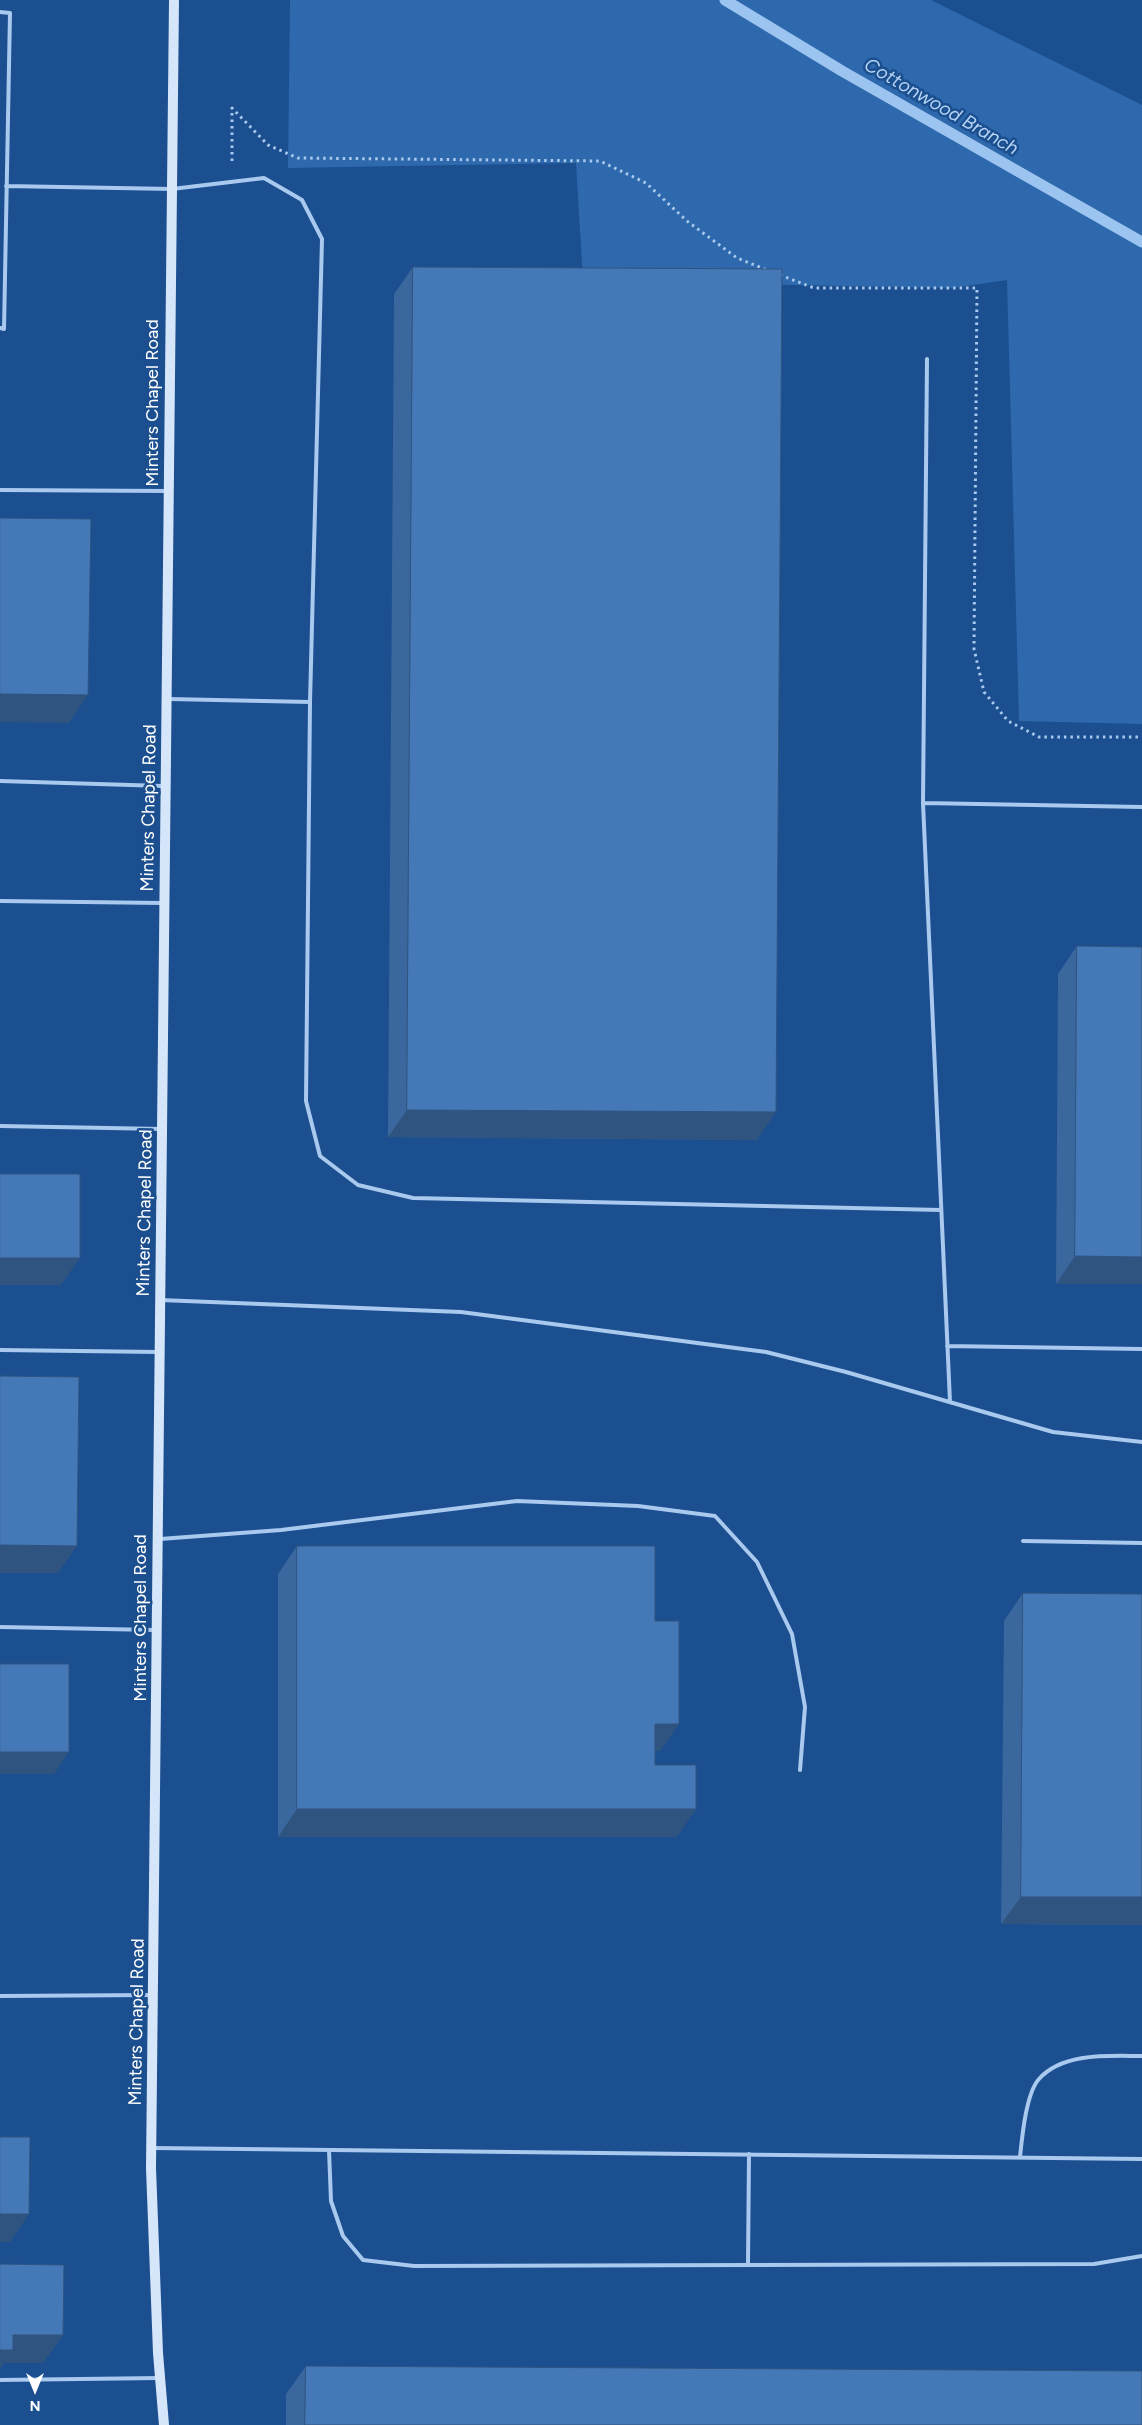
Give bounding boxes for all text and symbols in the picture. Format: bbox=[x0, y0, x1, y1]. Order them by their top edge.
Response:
water label: Cottonwood Branch bbox=[860, 54, 1022, 160]
street label: Minters Chapel Road bbox=[142, 319, 164, 487]
street label: Minters Chapel Road bbox=[137, 724, 161, 892]
street label: Minters Chapel Road bbox=[133, 1129, 157, 1297]
street label: Minters Chapel Road bbox=[130, 1534, 152, 1702]
street label: Minters Chapel Road bbox=[125, 1938, 149, 2106]
north arrow bbox=[10, 2365, 60, 2415]
text: N bbox=[30, 2397, 40, 2414]

